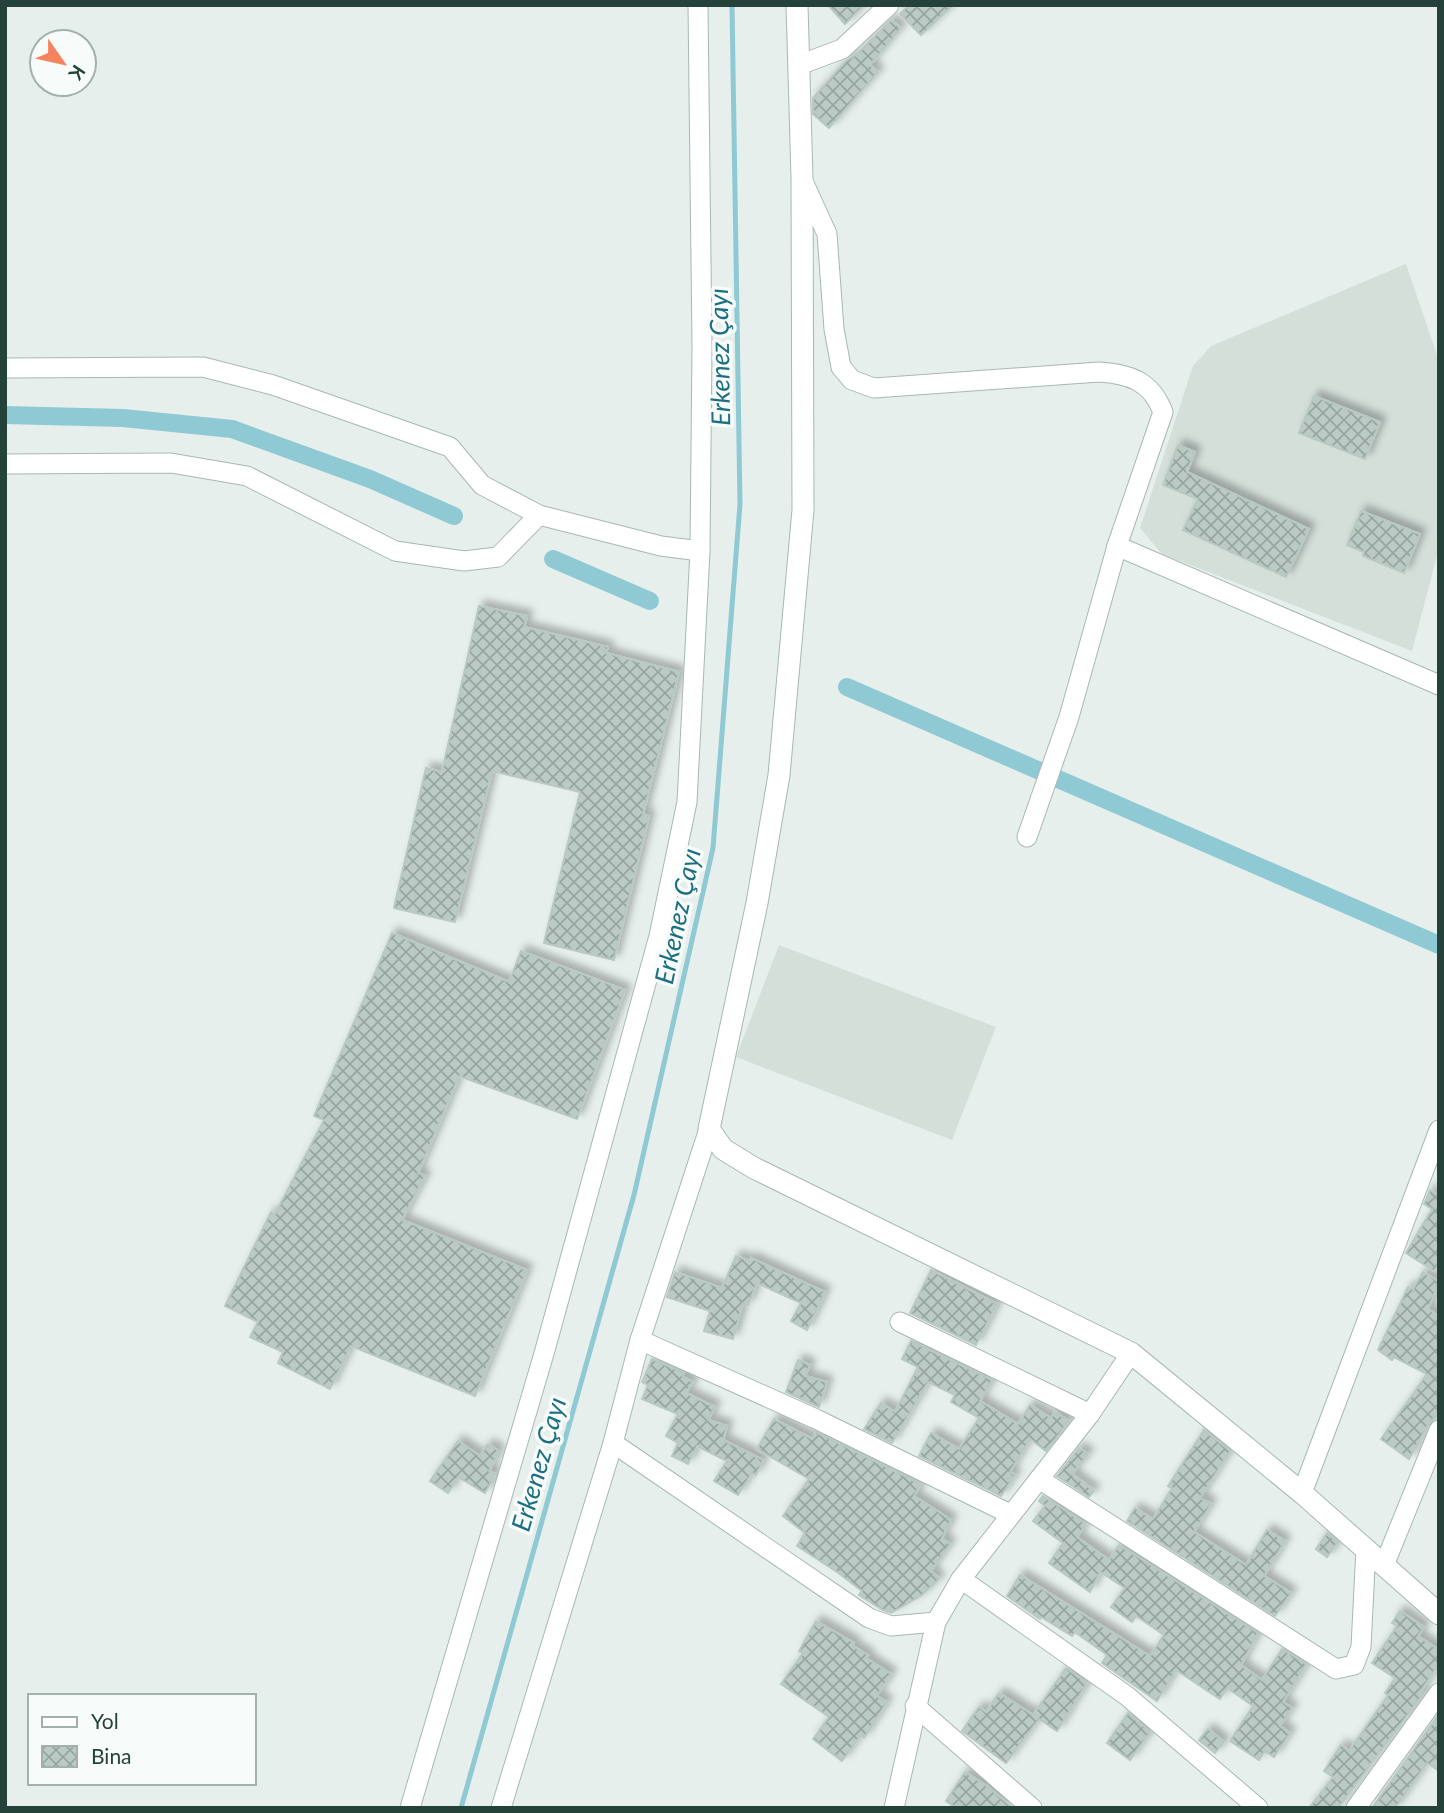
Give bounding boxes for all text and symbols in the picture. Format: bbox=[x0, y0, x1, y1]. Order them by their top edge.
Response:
north arrow bbox=[28, 28, 98, 98]
text: K bbox=[64, 61, 91, 85]
water label: Erkenez Çayı bbox=[702, 288, 736, 426]
water label: Erkenez Çayı bbox=[647, 845, 707, 987]
water label: Erkenez Çayı bbox=[504, 1393, 572, 1535]
legend bbox=[28, 1694, 256, 1785]
text: Yol bbox=[91, 1708, 119, 1733]
text: Bina bbox=[91, 1743, 132, 1768]

